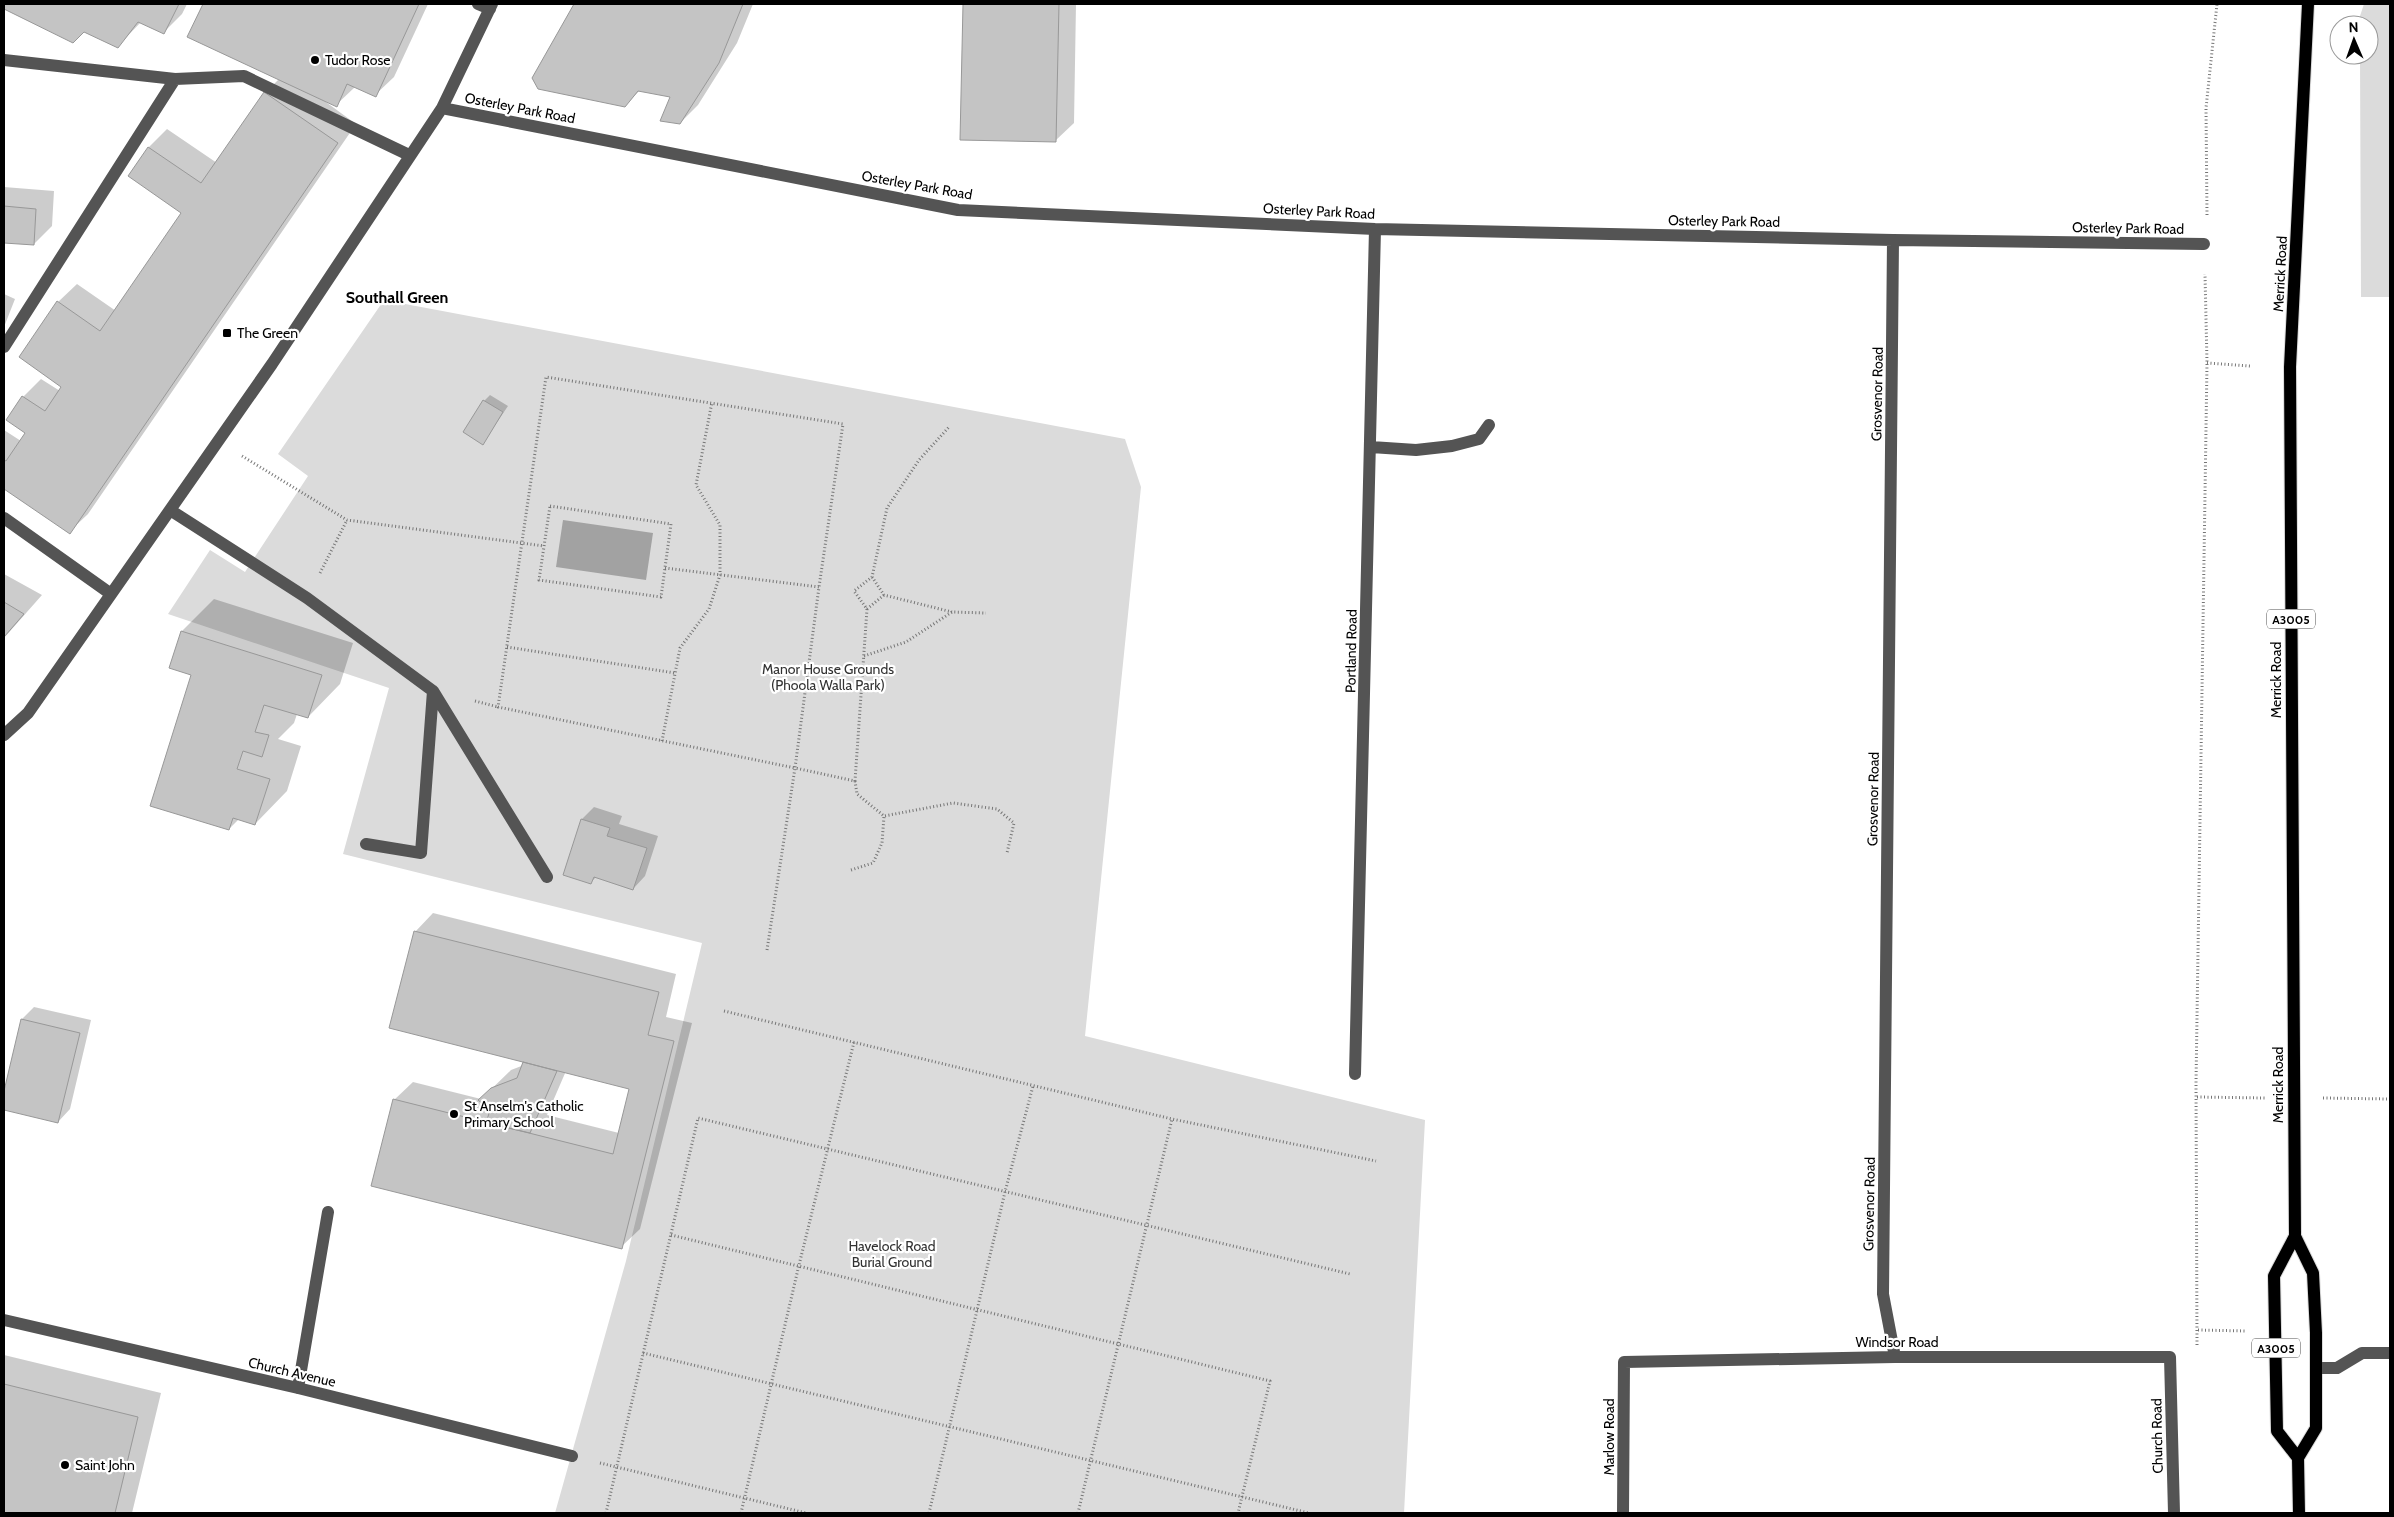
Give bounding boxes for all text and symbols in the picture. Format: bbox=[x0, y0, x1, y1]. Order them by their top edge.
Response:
north arrow bbox=[2329, 15, 2379, 65]
text: N bbox=[2348, 18, 2359, 36]
place label: Tudor Rose bbox=[325, 51, 390, 69]
marker: Tudor Rose bbox=[309, 54, 321, 66]
street label: Osterley Park Road bbox=[463, 88, 577, 128]
street label: Osterley Park Road bbox=[860, 166, 974, 204]
street label: Osterley Park Road bbox=[1263, 199, 1375, 223]
street label: Osterley Park Road bbox=[1668, 211, 1780, 231]
street label: Osterley Park Road bbox=[2072, 218, 2184, 238]
street label: Merrick Road bbox=[2269, 235, 2291, 313]
district label: Southall Green bbox=[346, 288, 448, 307]
place label: The Green bbox=[237, 324, 298, 342]
marker: The Green bbox=[221, 327, 233, 339]
street label: Grosvenor Road bbox=[1867, 347, 1887, 441]
street label: Portland Road bbox=[1341, 609, 1361, 693]
road number: A3005 bbox=[2267, 610, 2315, 628]
street label: Merrick Road bbox=[2267, 642, 2285, 718]
park label: Manor House Grounds (Phoola Walla Park) bbox=[762, 660, 894, 694]
street label: Grosvenor Road bbox=[1863, 752, 1883, 846]
street label: Merrick Road bbox=[2269, 1047, 2287, 1123]
place label: St Anselm's Catholic Primary School bbox=[464, 1097, 584, 1131]
marker: St Anselm's Catholic Primary School bbox=[448, 1108, 460, 1120]
street label: Grosvenor Road bbox=[1859, 1157, 1879, 1251]
park label: Havelock Road Burial Ground bbox=[848, 1237, 936, 1271]
street label: Windsor Road bbox=[1855, 1333, 1939, 1351]
road number: A3005 bbox=[2252, 1339, 2300, 1358]
street label: Church Avenue bbox=[246, 1353, 338, 1391]
street label: Church Road bbox=[2147, 1398, 2167, 1474]
street label: Marlow Road bbox=[1600, 1399, 1618, 1475]
place label: Saint John bbox=[75, 1456, 135, 1474]
marker: Saint John bbox=[59, 1459, 71, 1471]

